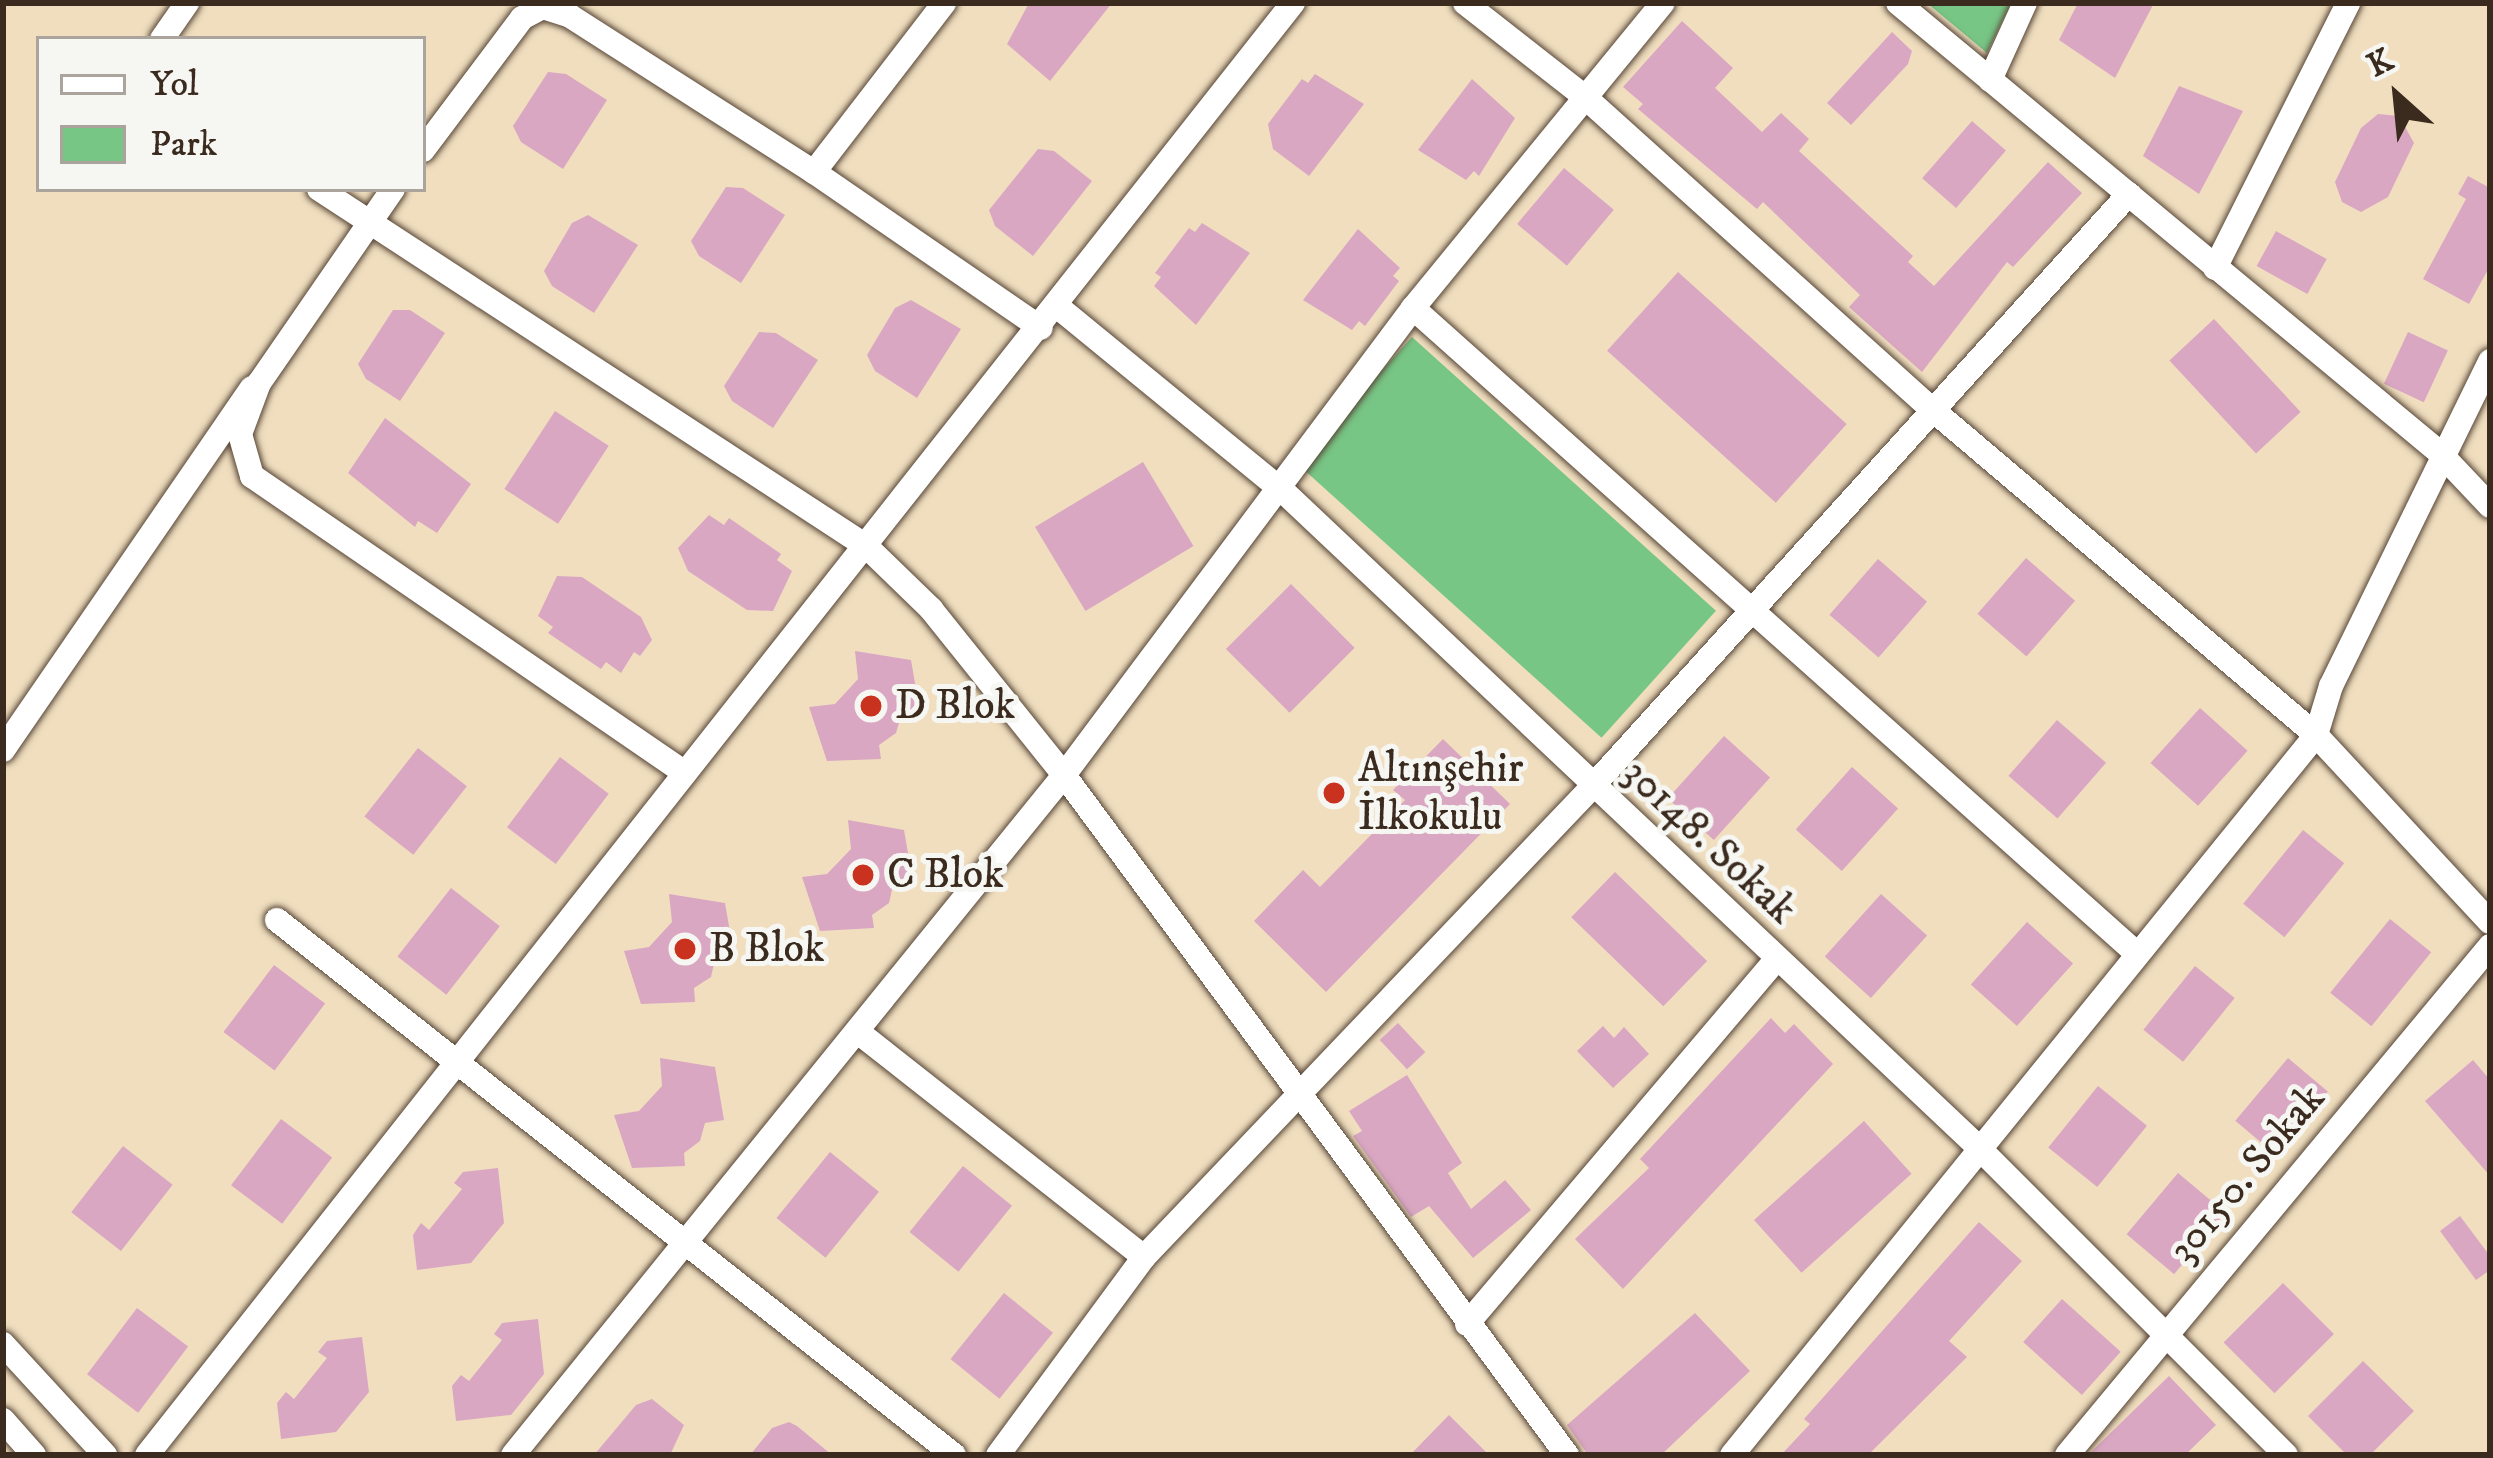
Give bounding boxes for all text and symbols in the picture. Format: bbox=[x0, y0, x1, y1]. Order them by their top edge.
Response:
legend bbox=[36, 36, 426, 192]
north arrow bbox=[2337, 36, 2457, 156]
text: K bbox=[2361, 40, 2400, 87]
text: Yol bbox=[150, 62, 199, 107]
text: Park bbox=[150, 122, 217, 167]
place label: D Blok bbox=[895, 681, 1015, 731]
marker: D Blok bbox=[858, 693, 884, 719]
place label: Altınşehir İlkokulu bbox=[1358, 744, 1523, 842]
street label: 30148. Sokak bbox=[1612, 749, 1806, 935]
marker: Altınşehir İlkokulu bbox=[1321, 780, 1347, 806]
place label: C Blok bbox=[887, 850, 1004, 900]
marker: C Blok bbox=[850, 862, 876, 888]
place label: B Blok bbox=[709, 924, 825, 974]
marker: B Blok bbox=[672, 936, 698, 962]
street label: 30150. Sokak bbox=[2158, 1075, 2336, 1273]

